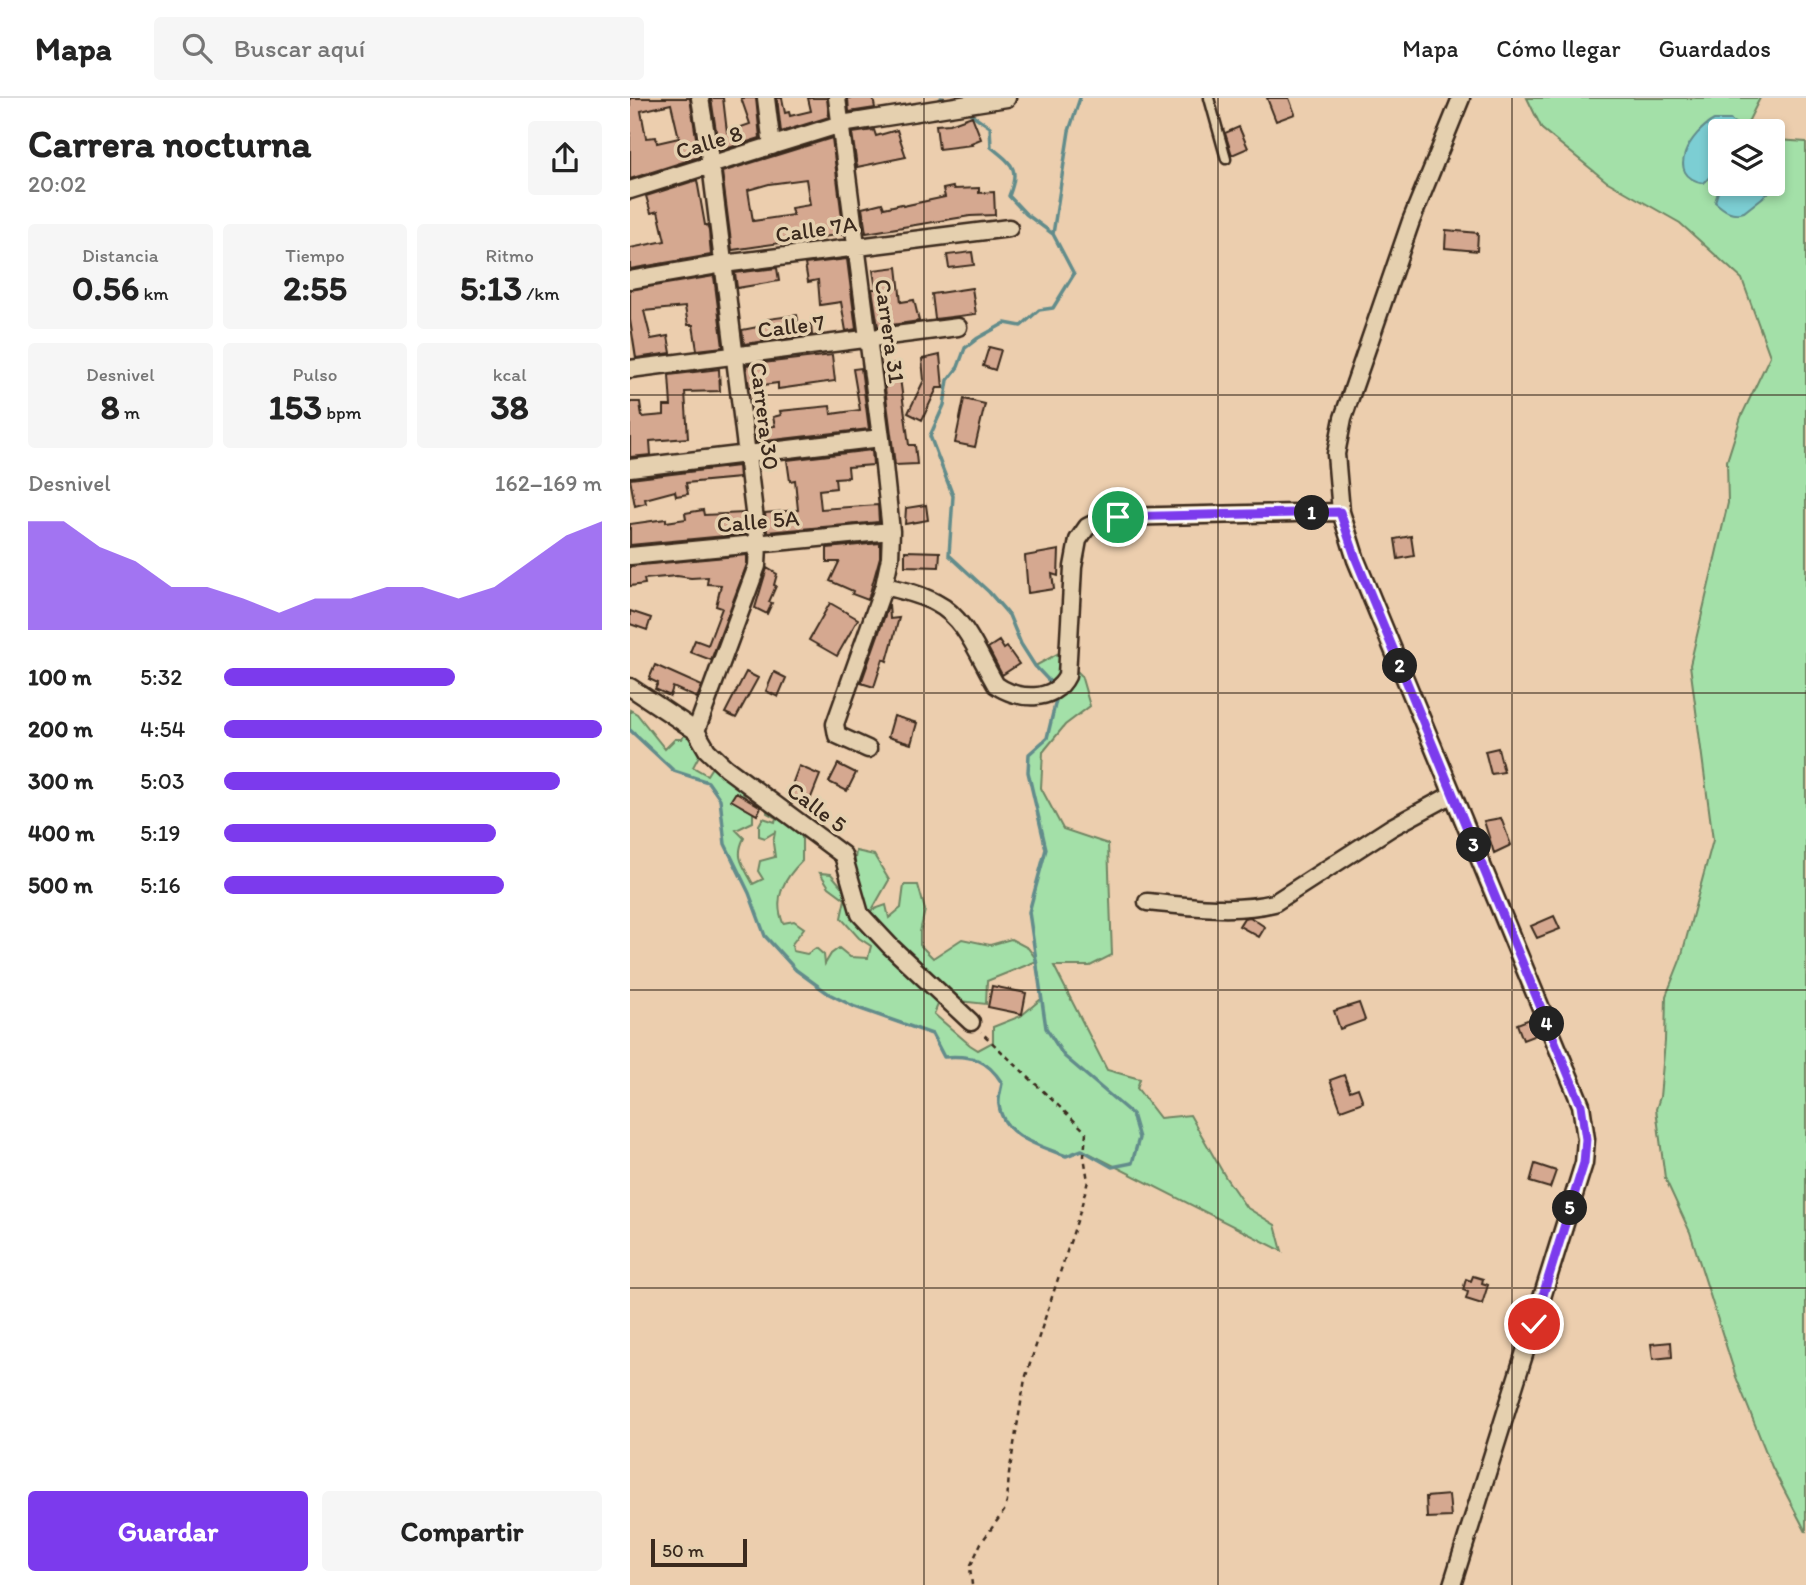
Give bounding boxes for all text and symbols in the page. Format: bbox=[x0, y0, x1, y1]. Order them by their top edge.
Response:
search box bbox=[154, 17, 644, 80]
text: Mapa bbox=[35, 29, 112, 68]
icon: search bbox=[178, 29, 216, 67]
text: Buscar aquí bbox=[234, 32, 365, 64]
text: Mapa bbox=[1402, 34, 1458, 63]
text: Cómo llegar bbox=[1496, 34, 1621, 63]
text: Guardados bbox=[1659, 34, 1771, 63]
street label: Calle 8 bbox=[672, 119, 746, 165]
map controls bbox=[1708, 119, 1785, 196]
button: layers bbox=[1708, 119, 1785, 196]
text: Carrera nocturna bbox=[28, 121, 311, 167]
button: share bbox=[528, 121, 602, 195]
text: 20:02 bbox=[28, 170, 86, 198]
street label: Calle 7A bbox=[773, 209, 859, 249]
text: Distancia bbox=[82, 244, 159, 267]
text: Tiempo bbox=[285, 244, 345, 267]
text: Ritmo bbox=[485, 244, 534, 267]
text: 0.56 bbox=[72, 267, 139, 309]
text: 2:55 bbox=[283, 267, 347, 309]
text: 5:13 bbox=[460, 267, 522, 309]
street label: Carrera 31 bbox=[869, 277, 911, 385]
text: km bbox=[139, 282, 169, 305]
text: /km bbox=[522, 282, 560, 305]
street label: Calle 7 bbox=[756, 308, 826, 344]
street label: Carrera 30 bbox=[744, 360, 786, 472]
text: Desnivel bbox=[86, 363, 155, 386]
text: Pulso bbox=[293, 363, 337, 386]
text: kcal bbox=[493, 363, 527, 386]
text: 8 bbox=[101, 386, 120, 428]
text: 153 bbox=[268, 386, 322, 428]
text: 38 bbox=[491, 386, 529, 428]
text: m bbox=[120, 401, 140, 424]
text: bpm bbox=[322, 401, 362, 424]
text: Desnivel bbox=[28, 469, 111, 497]
text: 162–169 m bbox=[495, 469, 602, 497]
pin bbox=[1088, 487, 1148, 547]
pin: 1 bbox=[1294, 496, 1330, 530]
icon: arrive bbox=[1099, 498, 1137, 536]
text: 1 bbox=[1307, 501, 1316, 524]
street label: Calle 5A bbox=[716, 503, 801, 539]
pin: 2 bbox=[1382, 648, 1418, 684]
text: 2 bbox=[1395, 654, 1405, 677]
text: 100 m bbox=[28, 663, 92, 691]
text: 5:32 bbox=[140, 663, 182, 691]
text: 200 m bbox=[28, 715, 93, 743]
text: 4:54 bbox=[140, 715, 185, 743]
text: 300 m bbox=[28, 767, 93, 795]
text: 5:03 bbox=[140, 767, 184, 795]
street label: Calle 5 bbox=[781, 775, 853, 839]
text: 400 m bbox=[28, 819, 95, 847]
text: 5:19 bbox=[140, 819, 180, 847]
pin: 3 bbox=[1456, 828, 1492, 862]
text: 3 bbox=[1468, 833, 1479, 856]
text: 500 m bbox=[28, 871, 93, 899]
text: 5:16 bbox=[140, 871, 181, 899]
pin: 4 bbox=[1530, 1006, 1564, 1042]
text: 4 bbox=[1541, 1012, 1552, 1035]
pin: 5 bbox=[1552, 1190, 1588, 1226]
text: 5 bbox=[1565, 1196, 1574, 1219]
pin bbox=[1504, 1294, 1564, 1354]
icon: check bbox=[1515, 1305, 1553, 1343]
button: Guardar bbox=[28, 1491, 308, 1571]
button: Compartir bbox=[322, 1491, 602, 1571]
scale bar bbox=[651, 1536, 747, 1568]
text: 50 m bbox=[662, 1539, 704, 1562]

